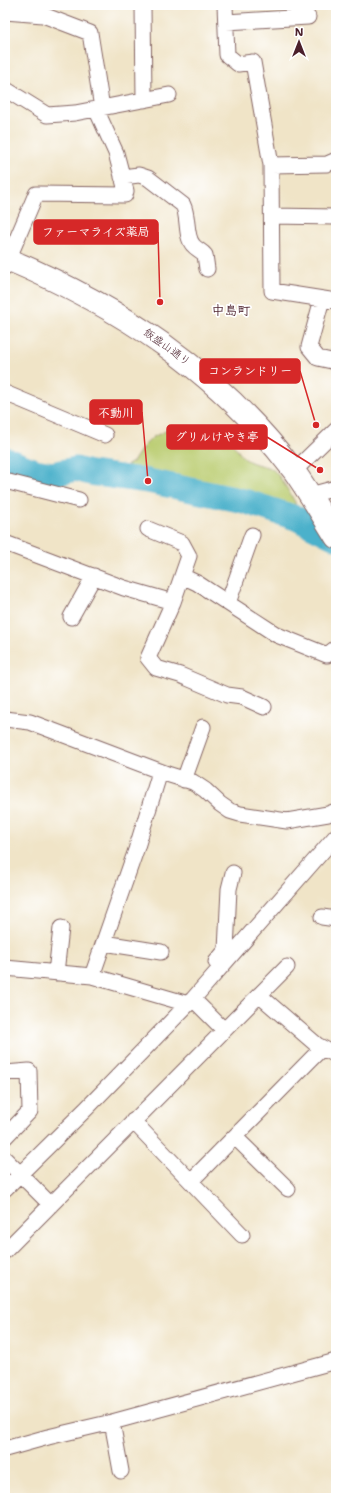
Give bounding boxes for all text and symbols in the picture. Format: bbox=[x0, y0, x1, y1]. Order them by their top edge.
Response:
north arrow bbox=[279, 22, 319, 62]
text: N bbox=[295, 25, 304, 40]
callout: ファーマライズ薬局 bbox=[34, 220, 158, 244]
text: ファーマライズ薬局 bbox=[42, 224, 150, 240]
district label: 中島町 bbox=[211, 302, 251, 319]
street label: 飯盛山通り bbox=[140, 325, 194, 369]
callout: コンランドリー bbox=[200, 359, 300, 383]
text: コンランドリー bbox=[208, 363, 292, 379]
callout: 不動川 bbox=[90, 400, 142, 424]
text: 不動川 bbox=[98, 405, 134, 421]
callout: グリルけやき亭 bbox=[167, 425, 267, 449]
text: グリルけやき亭 bbox=[175, 429, 259, 445]

